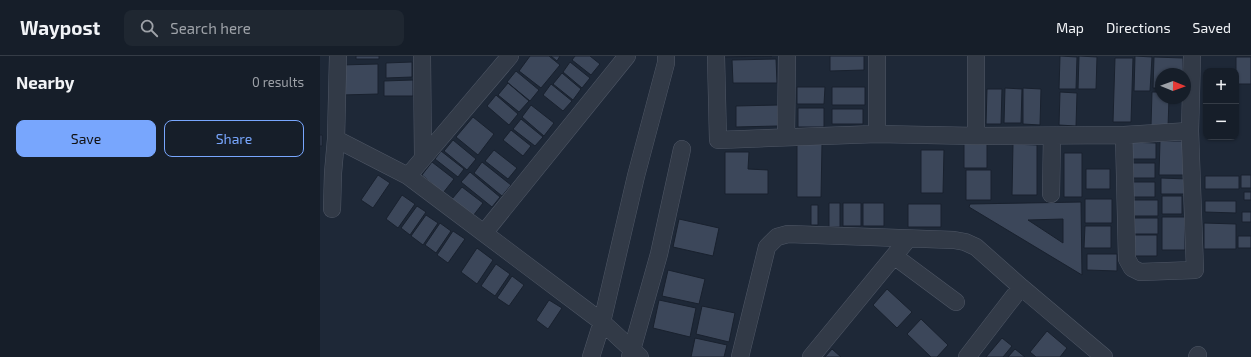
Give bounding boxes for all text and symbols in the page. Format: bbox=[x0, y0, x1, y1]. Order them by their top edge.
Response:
search box bbox=[124, 10, 404, 46]
text: Waypost bbox=[20, 16, 100, 39]
icon: search bbox=[138, 17, 160, 39]
text: Search here bbox=[170, 19, 251, 37]
text: Map bbox=[1056, 19, 1084, 36]
text: Directions bbox=[1106, 19, 1171, 36]
text: Saved bbox=[1193, 19, 1231, 36]
north arrow bbox=[1155, 68, 1191, 104]
map controls bbox=[1203, 68, 1239, 140]
button: + bbox=[1203, 68, 1239, 104]
text: Nearby bbox=[16, 72, 74, 92]
text: 0 results bbox=[252, 74, 304, 90]
button: − bbox=[1203, 104, 1239, 140]
button: Save bbox=[16, 120, 156, 157]
button: Share bbox=[164, 120, 304, 157]

